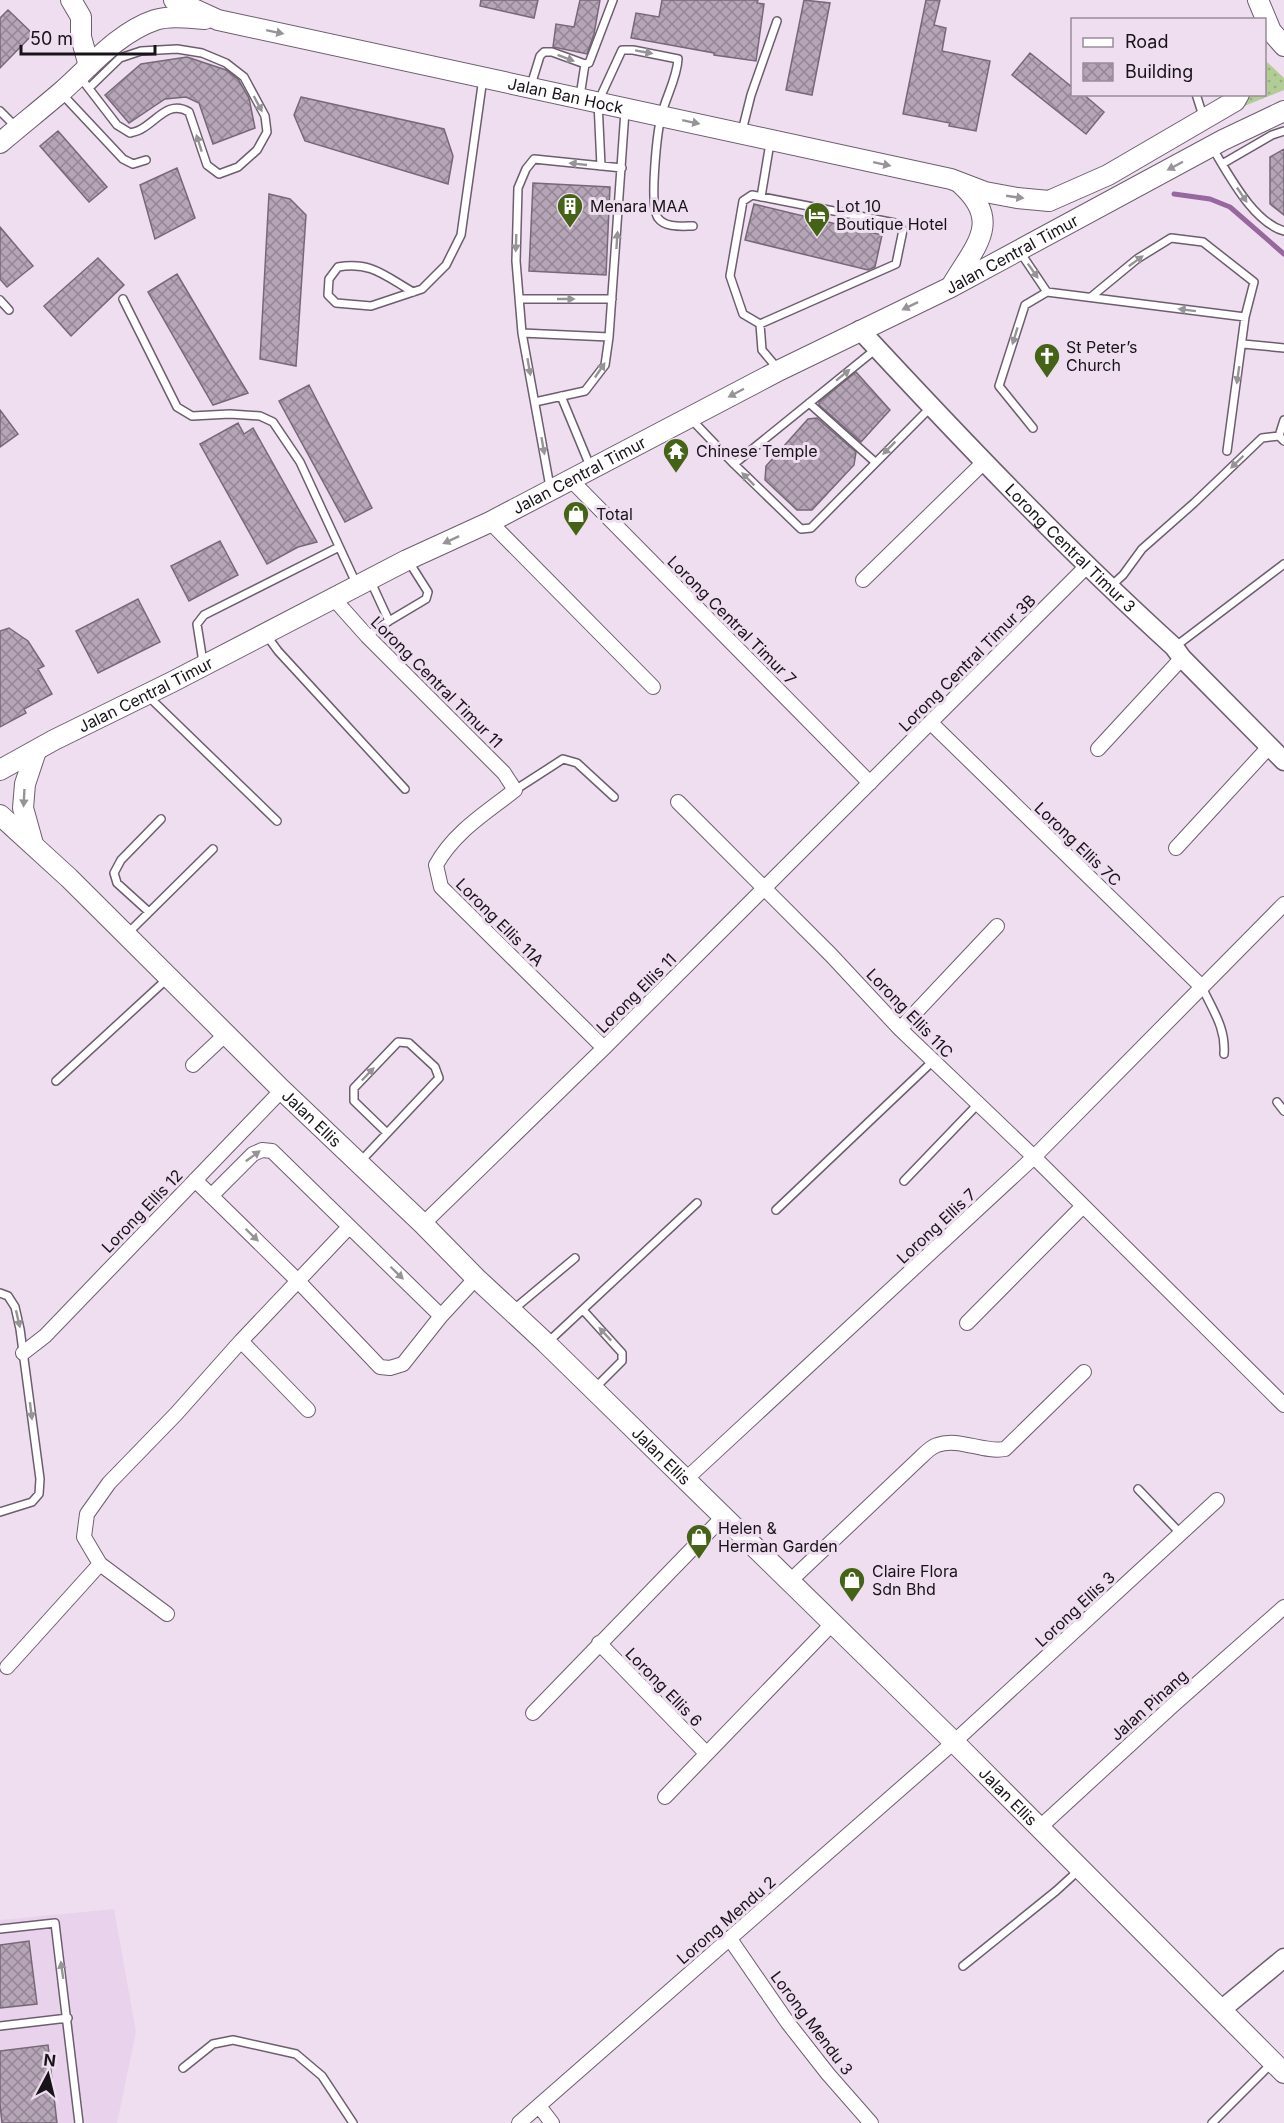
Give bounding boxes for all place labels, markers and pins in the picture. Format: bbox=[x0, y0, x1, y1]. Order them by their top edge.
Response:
building icon: Menara MAA bbox=[555, 191, 585, 229]
place label: Menara MAA bbox=[590, 196, 689, 216]
place label: Lot 10 Boutique Hotel bbox=[836, 196, 947, 234]
hotel icon: Lot 10 Boutique Hotel bbox=[802, 200, 832, 238]
place label: St Peter’s Church bbox=[1066, 337, 1138, 375]
church icon: St Peter’s Church bbox=[1032, 341, 1062, 379]
temple icon: Chinese Temple bbox=[661, 436, 691, 474]
place label: Chinese Temple bbox=[696, 441, 818, 461]
shop icon: Total bbox=[561, 499, 591, 537]
place label: Total bbox=[596, 504, 633, 524]
place label: Helen & Herman Garden bbox=[718, 1518, 838, 1556]
shop icon: Helen & Herman Garden bbox=[684, 1522, 714, 1560]
place label: Claire Flora Sdn Bhd bbox=[872, 1561, 958, 1599]
shop icon: Claire Flora Sdn Bhd bbox=[837, 1565, 867, 1603]

